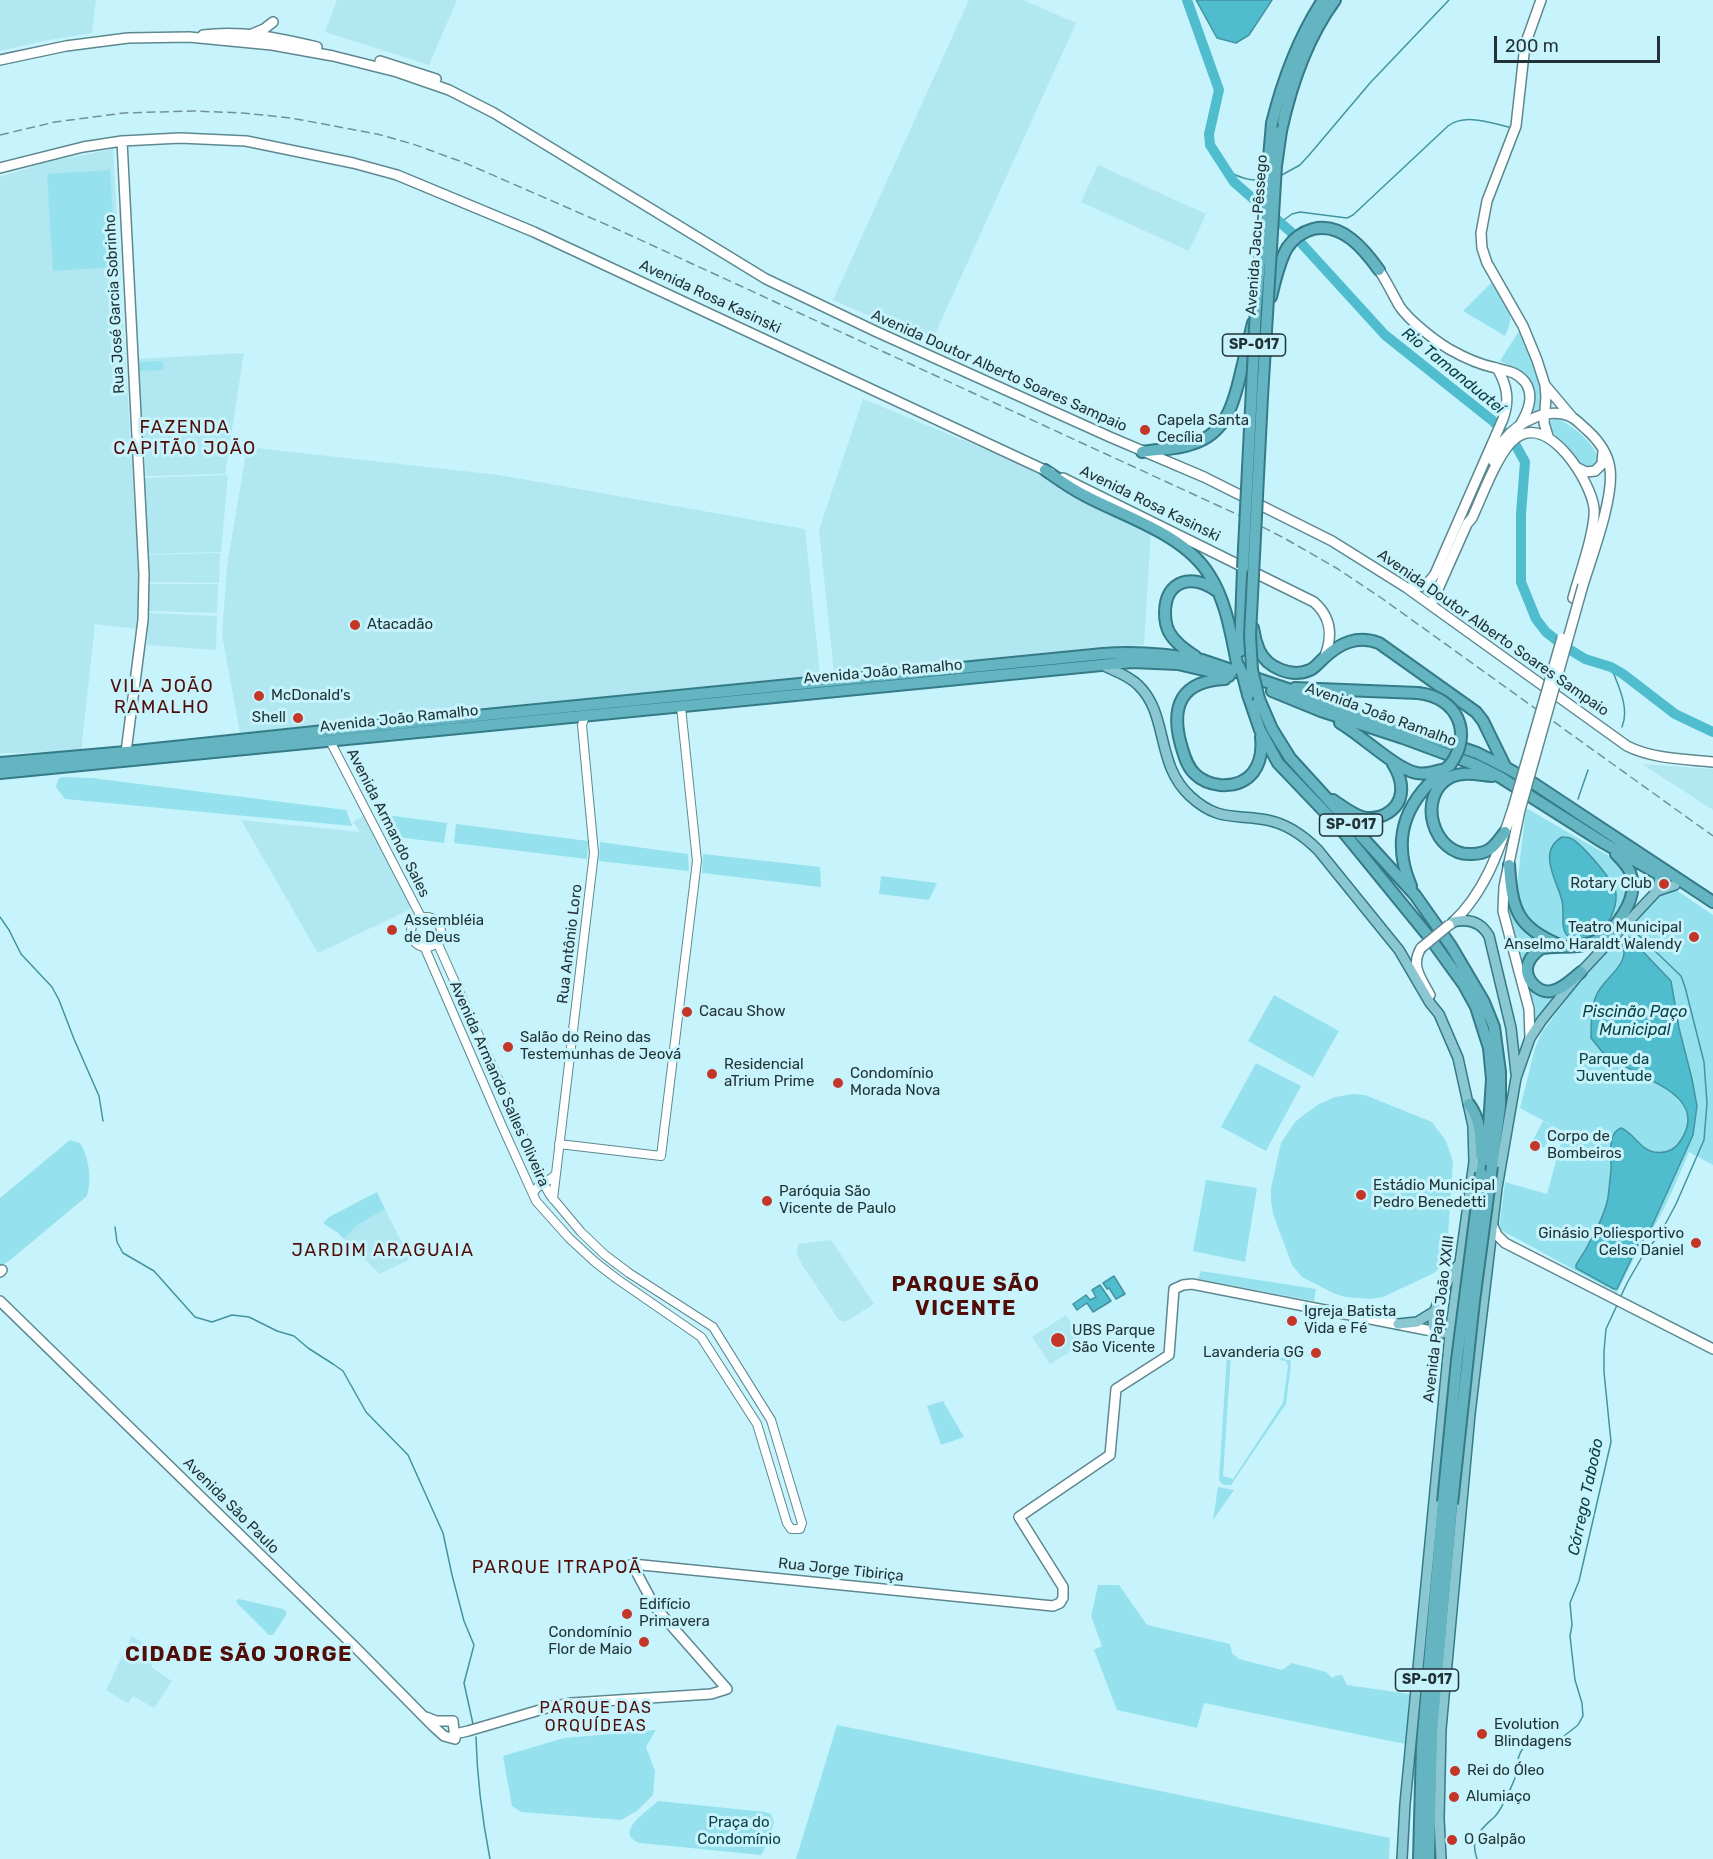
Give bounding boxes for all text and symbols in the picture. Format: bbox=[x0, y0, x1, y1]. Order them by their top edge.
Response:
scale bar bbox=[1497, 24, 1664, 62]
text: 200 m bbox=[1505, 35, 1559, 57]
street label: Avenida Jacu-Pêssego bbox=[1242, 154, 1272, 316]
street label: Rua José Garcia Sobrinho bbox=[101, 214, 129, 394]
street label: Avenida Rosa Kasinski bbox=[636, 256, 784, 338]
street label: Avenida Doutor Alberto Soares Sampaio bbox=[868, 306, 1130, 436]
water label: Rio Tamanduateí bbox=[1398, 324, 1508, 418]
road number: SP-017 bbox=[1222, 334, 1286, 356]
place label: Capela Santa Cecília bbox=[1157, 412, 1249, 447]
district label: FAZENDA CAPITÃO JOÃO bbox=[113, 417, 257, 460]
marker: Capela Santa Cecília bbox=[1138, 423, 1152, 437]
street label: Avenida Rosa Kasinski bbox=[1077, 462, 1223, 546]
street label: Avenida Doutor Alberto Soares Sampaio bbox=[1374, 546, 1612, 720]
place label: Atacadão bbox=[367, 616, 433, 634]
marker: Atacadão bbox=[348, 618, 362, 632]
street label: Avenida João Ramalho bbox=[803, 656, 963, 688]
district label: VILA JOÃO RAMALHO bbox=[110, 676, 214, 718]
street label: Avenida João Ramalho bbox=[1303, 679, 1459, 751]
place label: McDonald's bbox=[271, 687, 351, 705]
marker: McDonald's bbox=[252, 689, 266, 703]
street label: Avenida João Ramalho bbox=[319, 702, 479, 736]
place label: Shell bbox=[252, 709, 286, 727]
marker: Shell bbox=[291, 711, 305, 725]
street label: Avenida Armando Sales bbox=[343, 746, 433, 900]
road number: SP-017 bbox=[1320, 814, 1382, 836]
place label: Rotary Club bbox=[1570, 875, 1652, 893]
marker: Rotary Club bbox=[1657, 877, 1671, 891]
street label: Rua Antônio Loro bbox=[554, 883, 586, 1005]
place label: Assembléia de Deus bbox=[404, 912, 484, 947]
place label: Teatro Municipal Anselmo Haraldt Walendy bbox=[1504, 919, 1682, 954]
marker: Assembléia de Deus bbox=[385, 923, 399, 937]
marker: Teatro Municipal Anselmo Haraldt Walendy bbox=[1687, 930, 1701, 944]
street label: Avenida Armando Salles Oliveira bbox=[445, 978, 553, 1190]
water label: Piscinão Paço Municipal bbox=[1583, 1002, 1687, 1040]
place label: Cacau Show bbox=[699, 1003, 785, 1021]
marker: Cacau Show bbox=[680, 1005, 694, 1019]
place label: Salão do Reino das Testemunhas de Jeová bbox=[520, 1029, 681, 1064]
marker: Salão do Reino das Testemunhas de Jeová bbox=[501, 1040, 515, 1054]
park label: Parque da Juventude bbox=[1576, 1051, 1652, 1086]
place label: Residencial aTrium Prime bbox=[724, 1056, 814, 1091]
place label: Condomínio Morada Nova bbox=[850, 1065, 940, 1100]
marker: Residencial aTrium Prime bbox=[705, 1067, 719, 1081]
marker: Condomínio Morada Nova bbox=[831, 1076, 845, 1090]
place label: Corpo de Bombeiros bbox=[1547, 1128, 1622, 1163]
marker: Corpo de Bombeiros bbox=[1528, 1139, 1542, 1153]
place label: Estádio Municipal Pedro Benedetti bbox=[1373, 1177, 1495, 1212]
place label: Paróquia São Vicente de Paulo bbox=[779, 1183, 896, 1218]
marker: Estádio Municipal Pedro Benedetti bbox=[1354, 1188, 1368, 1202]
marker: Paróquia São Vicente de Paulo bbox=[760, 1194, 774, 1208]
place label: Ginásio Poliesportivo Celso Daniel bbox=[1538, 1225, 1684, 1260]
street label: Avenida Papa João XXIII bbox=[1420, 1234, 1458, 1404]
marker: Ginásio Poliesportivo Celso Daniel bbox=[1689, 1236, 1703, 1250]
district label: JARDIM ARAGUAIA bbox=[292, 1240, 474, 1262]
district label: PARQUE SÃO VICENTE bbox=[891, 1272, 1041, 1322]
place label: Igreja Batista Vida e Fé bbox=[1304, 1303, 1396, 1338]
marker: Igreja Batista Vida e Fé bbox=[1285, 1314, 1299, 1328]
place label: UBS Parque São Vicente bbox=[1072, 1322, 1155, 1357]
marker: UBS Parque São Vicente bbox=[1049, 1331, 1067, 1349]
place label: Lavanderia GG bbox=[1203, 1344, 1304, 1362]
marker: Lavanderia GG bbox=[1309, 1346, 1323, 1360]
water label: Córrego Taboão bbox=[1564, 1437, 1608, 1557]
street label: Avenida São Paulo bbox=[179, 1454, 283, 1558]
street label: Rua Jorge Tibiriça bbox=[777, 1554, 905, 1586]
district label: PARQUE ITRAPOÃ bbox=[472, 1557, 642, 1579]
place label: Edifício Primavera bbox=[639, 1596, 710, 1631]
marker: Edifício Primavera bbox=[620, 1607, 634, 1621]
place label: Condomínio Flor de Maio bbox=[548, 1624, 632, 1659]
marker: Condomínio Flor de Maio bbox=[637, 1635, 651, 1649]
district label: CIDADE SÃO JORGE bbox=[125, 1642, 353, 1668]
road number: SP-017 bbox=[1396, 1669, 1458, 1691]
district label: PARQUE DAS ORQUÍDEAS bbox=[540, 1698, 652, 1736]
place label: Evolution Blindagens bbox=[1494, 1716, 1572, 1751]
marker: Evolution Blindagens bbox=[1475, 1727, 1489, 1741]
place label: Rei do Óleo bbox=[1467, 1762, 1544, 1780]
marker: Rei do Óleo bbox=[1448, 1764, 1462, 1778]
place label: Alumiaço bbox=[1466, 1788, 1531, 1806]
marker: Alumiaço bbox=[1447, 1790, 1461, 1804]
park label: Praça do Condomínio bbox=[697, 1814, 781, 1849]
place label: O Galpão bbox=[1464, 1831, 1526, 1849]
marker: O Galpão bbox=[1445, 1833, 1459, 1847]

